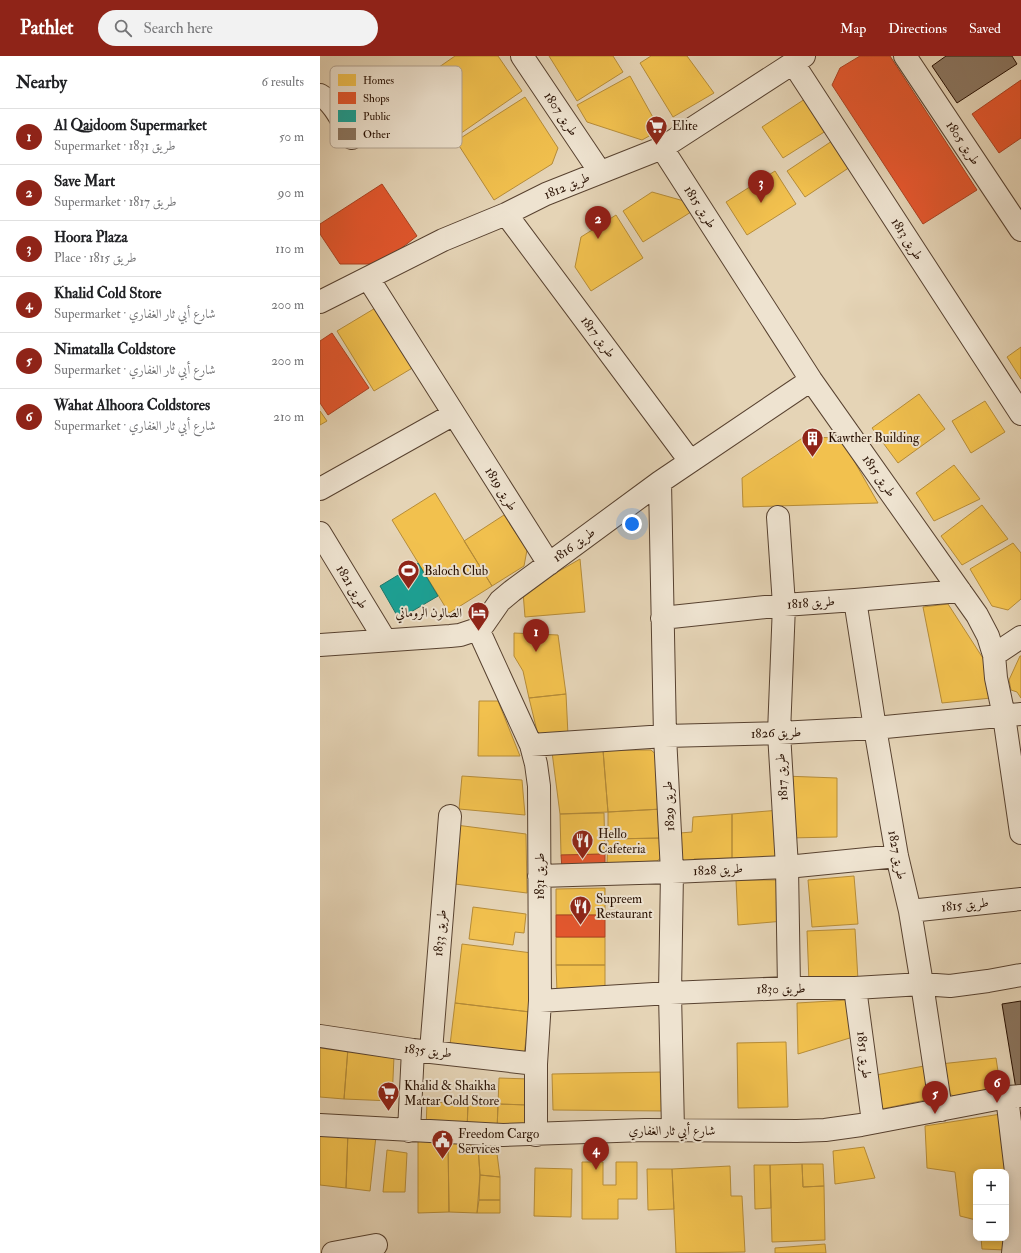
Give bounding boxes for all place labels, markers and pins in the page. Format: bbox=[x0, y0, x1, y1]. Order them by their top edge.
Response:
supermarket icon: Elite bbox=[644, 113, 670, 146]
place label: Elite bbox=[672, 118, 698, 134]
pin: 3 bbox=[748, 170, 774, 203]
pin: 2 bbox=[585, 206, 611, 239]
building icon: Kawther Building bbox=[799, 425, 825, 458]
place label: Kawther Building bbox=[828, 430, 920, 446]
sports icon: Baloch Club bbox=[396, 558, 422, 591]
place label: Baloch Club bbox=[424, 563, 488, 579]
hotel icon: الصالون الروماني bbox=[465, 600, 491, 633]
place label: الصالون الروماني bbox=[395, 605, 462, 624]
pin: 1 bbox=[523, 619, 549, 652]
place label: Hello Cafeteria bbox=[598, 826, 646, 857]
restaurant icon: Hello Cafeteria bbox=[570, 828, 596, 861]
place label: Supreem Restaurant bbox=[596, 891, 652, 922]
restaurant icon: Supreem Restaurant bbox=[568, 893, 594, 926]
pin: 6 bbox=[984, 1070, 1010, 1103]
place label: Khalid & Shaikha Mattar Cold Store bbox=[404, 1078, 500, 1109]
supermarket icon: Khalid & Shaikha Mattar Cold Store bbox=[376, 1080, 402, 1113]
pin: 5 bbox=[922, 1081, 948, 1114]
place label: Freedom Cargo Services bbox=[458, 1126, 539, 1157]
public building icon: Freedom Cargo Services bbox=[430, 1128, 456, 1161]
pin: 4 bbox=[583, 1137, 609, 1170]

